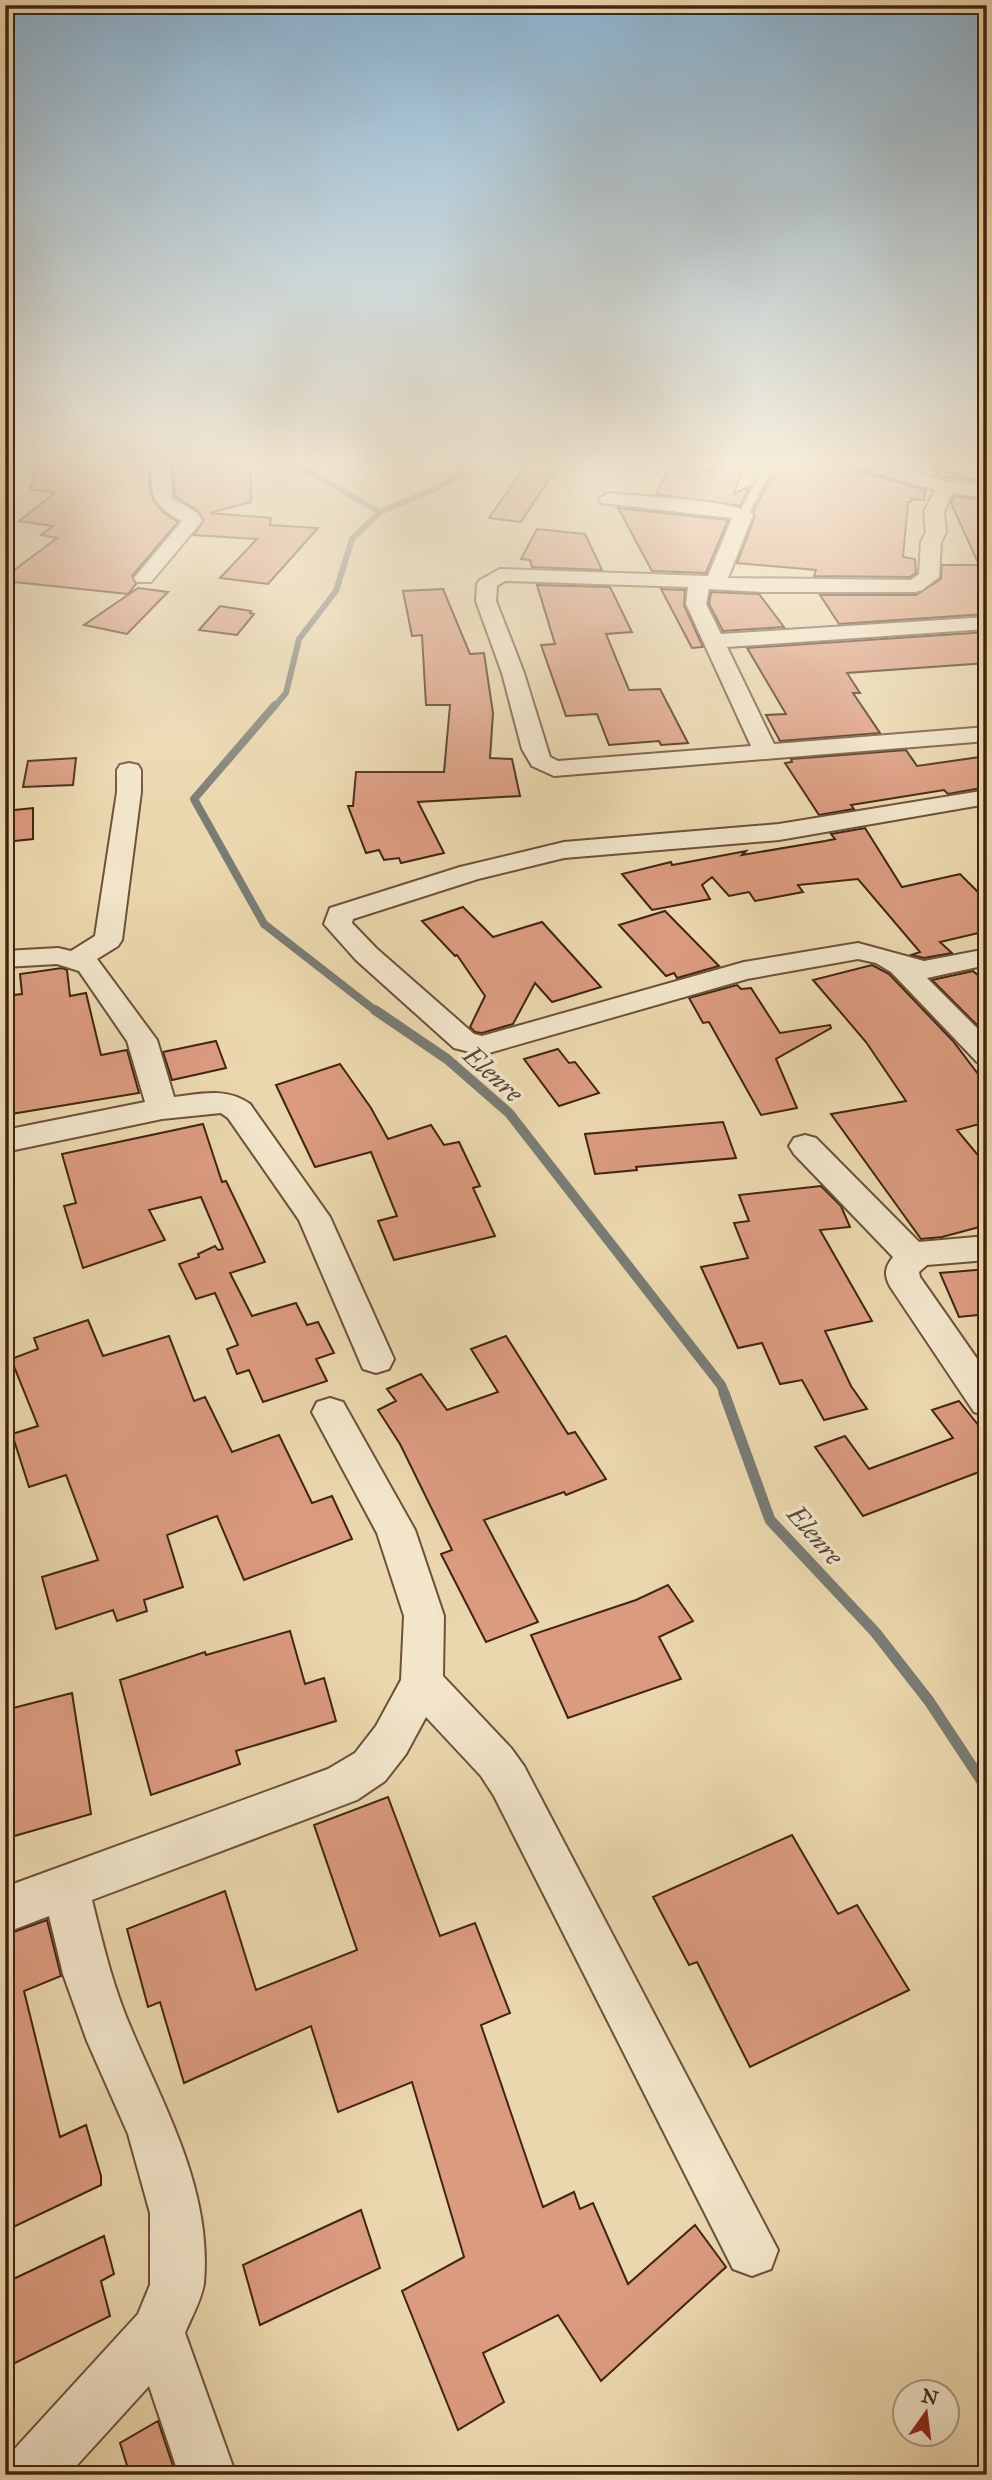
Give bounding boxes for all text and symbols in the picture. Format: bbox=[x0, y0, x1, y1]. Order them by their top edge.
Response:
water label: Elenre bbox=[456, 1038, 530, 1110]
water label: Elenre bbox=[780, 1498, 851, 1573]
north arrow bbox=[890, 2378, 960, 2448]
text: N bbox=[919, 2384, 941, 2410]

